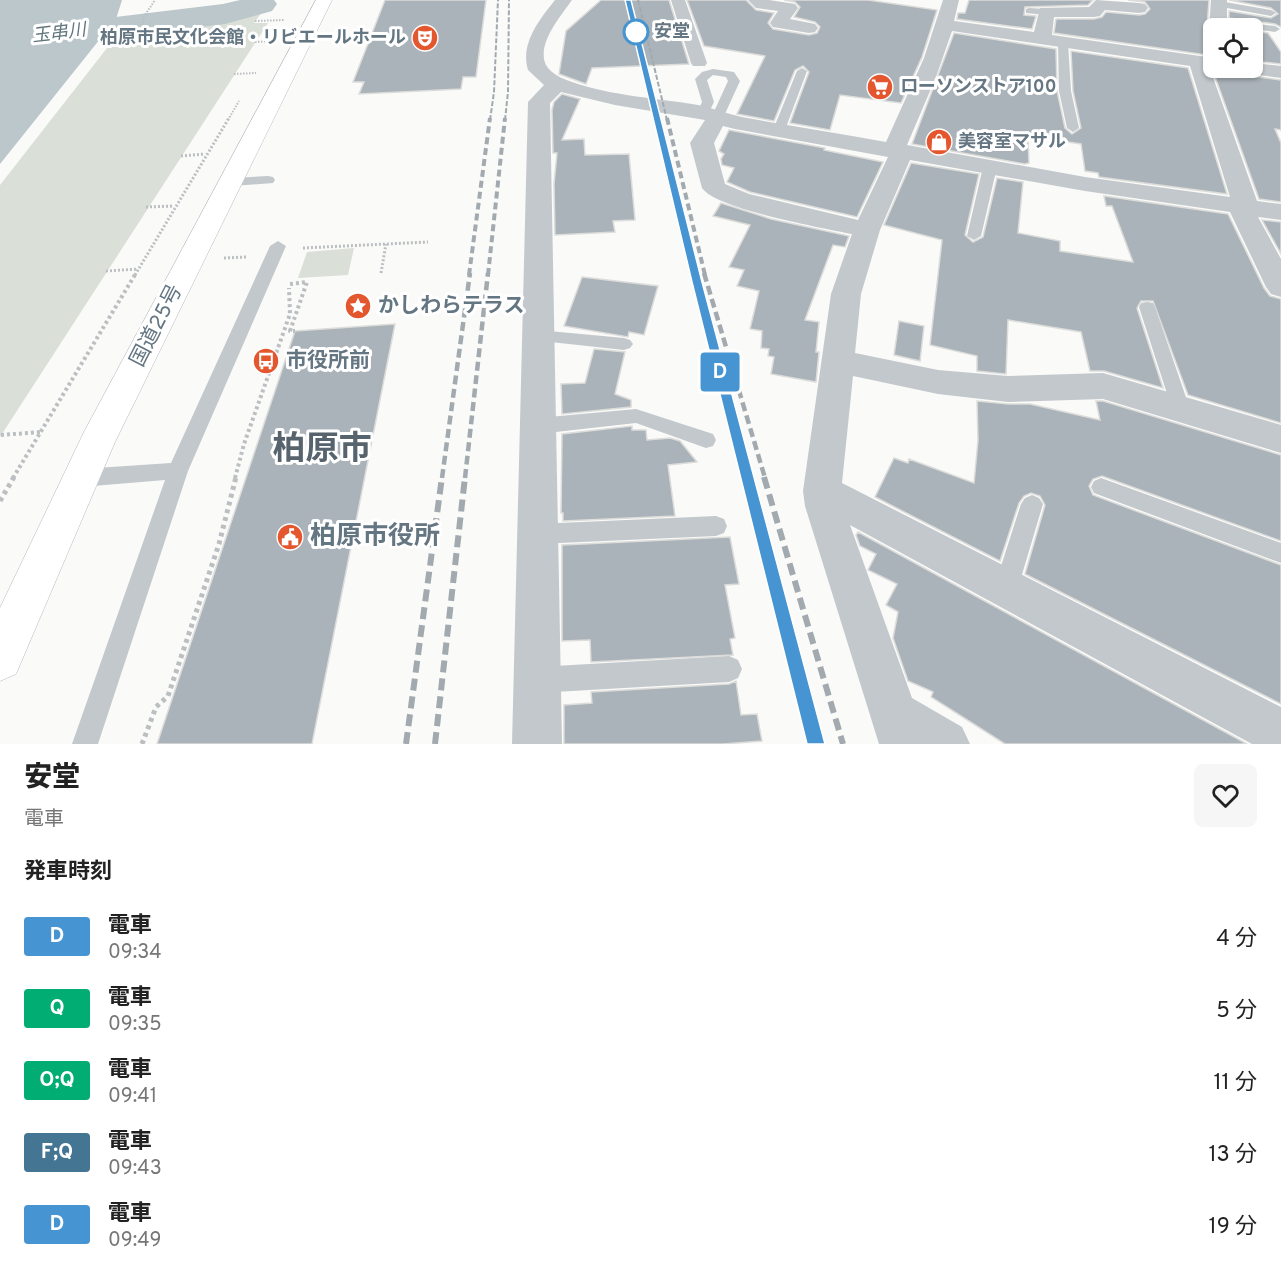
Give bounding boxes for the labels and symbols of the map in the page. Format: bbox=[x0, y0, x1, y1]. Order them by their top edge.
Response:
water label: 玉串川 bbox=[31, 19, 89, 49]
marker: 安堂 bbox=[623, 19, 649, 45]
place label: 安堂 bbox=[654, 21, 690, 44]
theatre icon: 柏原市民文化会館・リビエールホール bbox=[410, 23, 440, 53]
place label: 柏原市民文化会館・リビエールホール bbox=[100, 27, 406, 50]
supermarket icon: ローソンストア100 bbox=[865, 72, 895, 102]
place label: ローソンストア100 bbox=[900, 76, 1057, 99]
shop icon: 美容室マサル bbox=[924, 127, 954, 157]
place label: 美容室マサル bbox=[958, 131, 1066, 154]
street label: 国道25号 bbox=[125, 280, 189, 372]
place icon: かしわらテラス bbox=[343, 291, 373, 321]
place label: かしわらテラス bbox=[378, 293, 525, 320]
bus stop icon: 市役所前 bbox=[251, 346, 281, 376]
place label: 市役所前 bbox=[286, 348, 370, 375]
line badge: D bbox=[700, 352, 740, 392]
district label: 柏原市 bbox=[273, 430, 372, 472]
place label: 柏原市役所 bbox=[310, 521, 440, 554]
public building icon: 柏原市役所 bbox=[275, 522, 305, 552]

